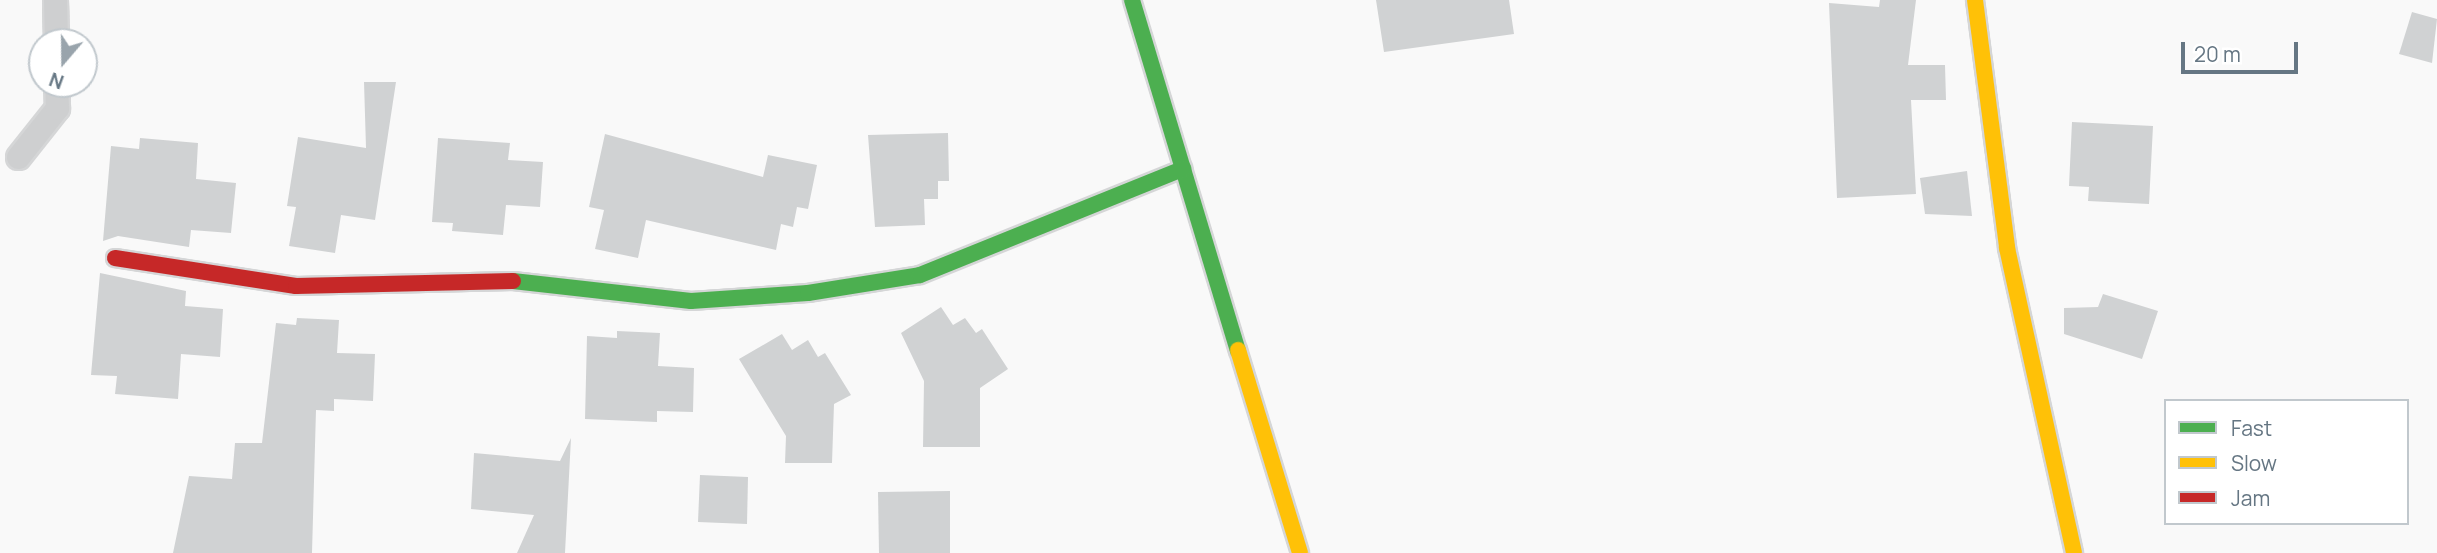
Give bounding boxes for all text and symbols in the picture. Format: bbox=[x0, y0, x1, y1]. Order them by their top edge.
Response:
north arrow bbox=[28, 28, 98, 98]
scale bar bbox=[2185, 28, 2302, 72]
text: 20 m bbox=[2194, 40, 2241, 68]
text: N bbox=[46, 66, 67, 95]
legend bbox=[2164, 399, 2409, 525]
text: Fast bbox=[2231, 414, 2272, 442]
text: Slow bbox=[2231, 449, 2277, 477]
text: Jam bbox=[2231, 484, 2270, 512]

